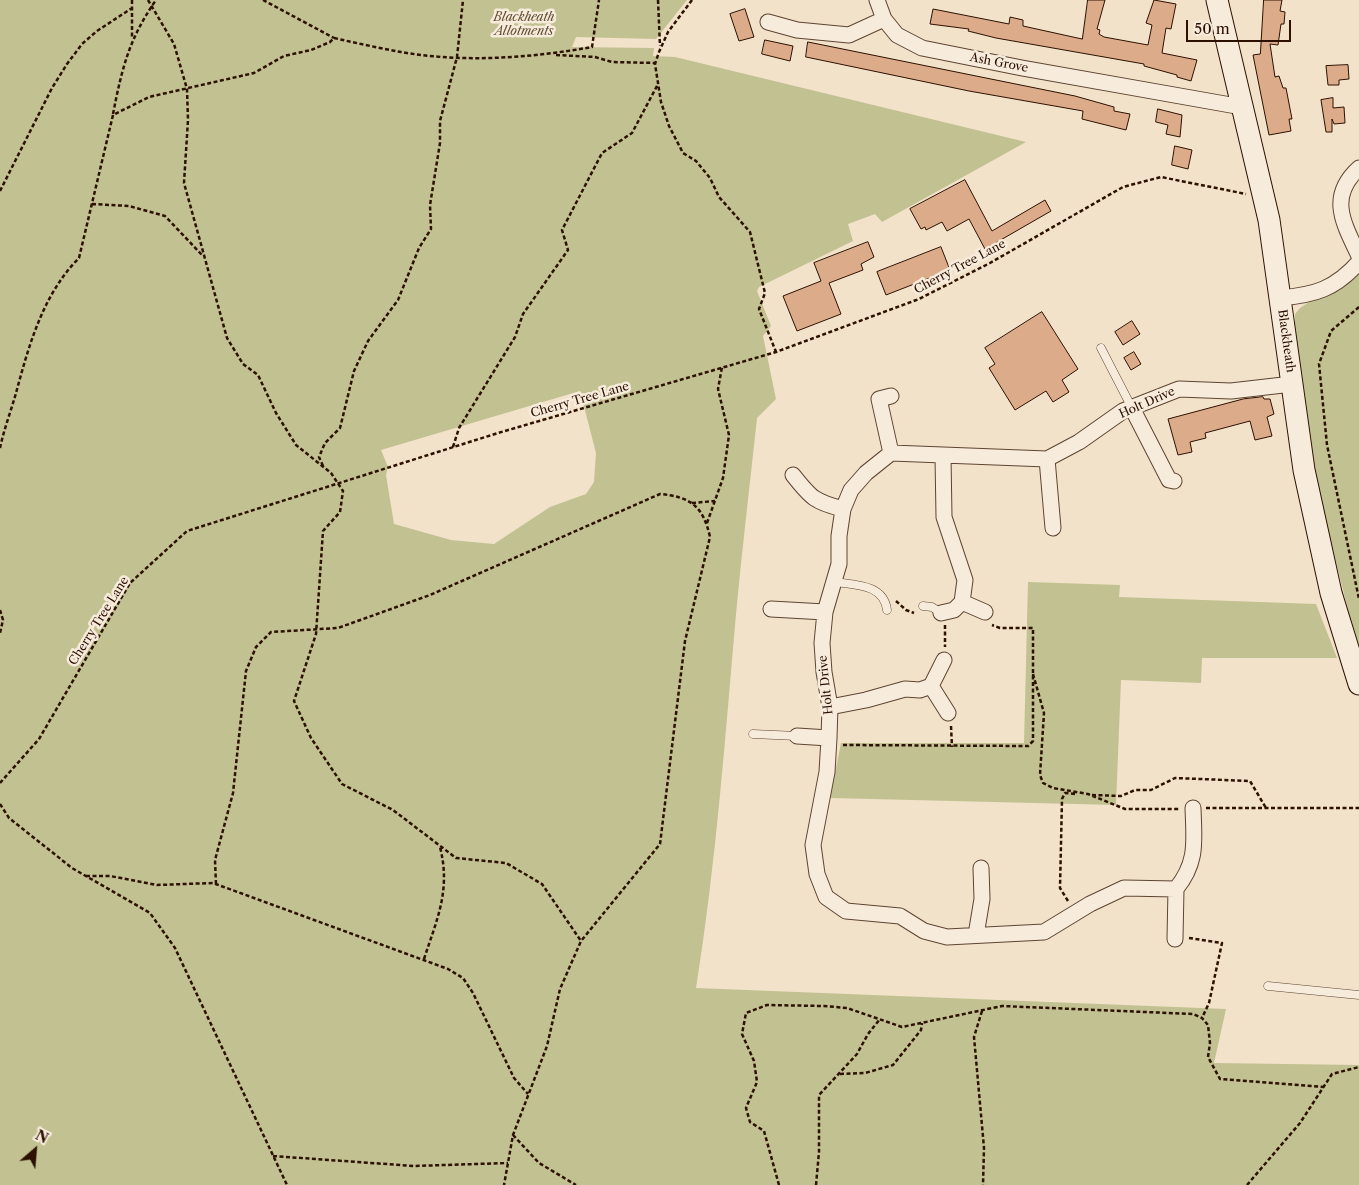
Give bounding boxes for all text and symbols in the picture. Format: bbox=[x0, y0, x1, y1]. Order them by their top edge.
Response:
scale bar bbox=[1189, 10, 1294, 42]
park label: Blackheath Allotments bbox=[494, 11, 554, 39]
text: 50 m bbox=[1194, 19, 1230, 38]
street label: Ash Grove bbox=[969, 50, 1029, 76]
street label: Cherry Tree Lane bbox=[912, 237, 1008, 297]
street label: Blackheath bbox=[1274, 308, 1298, 374]
street label: Cherry Tree Lane bbox=[529, 379, 631, 421]
street label: Holt Drive bbox=[1117, 384, 1177, 422]
street label: Cherry Tree Lane bbox=[66, 574, 132, 668]
street label: Holt Drive bbox=[816, 655, 836, 715]
north arrow bbox=[10, 1125, 60, 1175]
text: N bbox=[32, 1126, 51, 1147]

